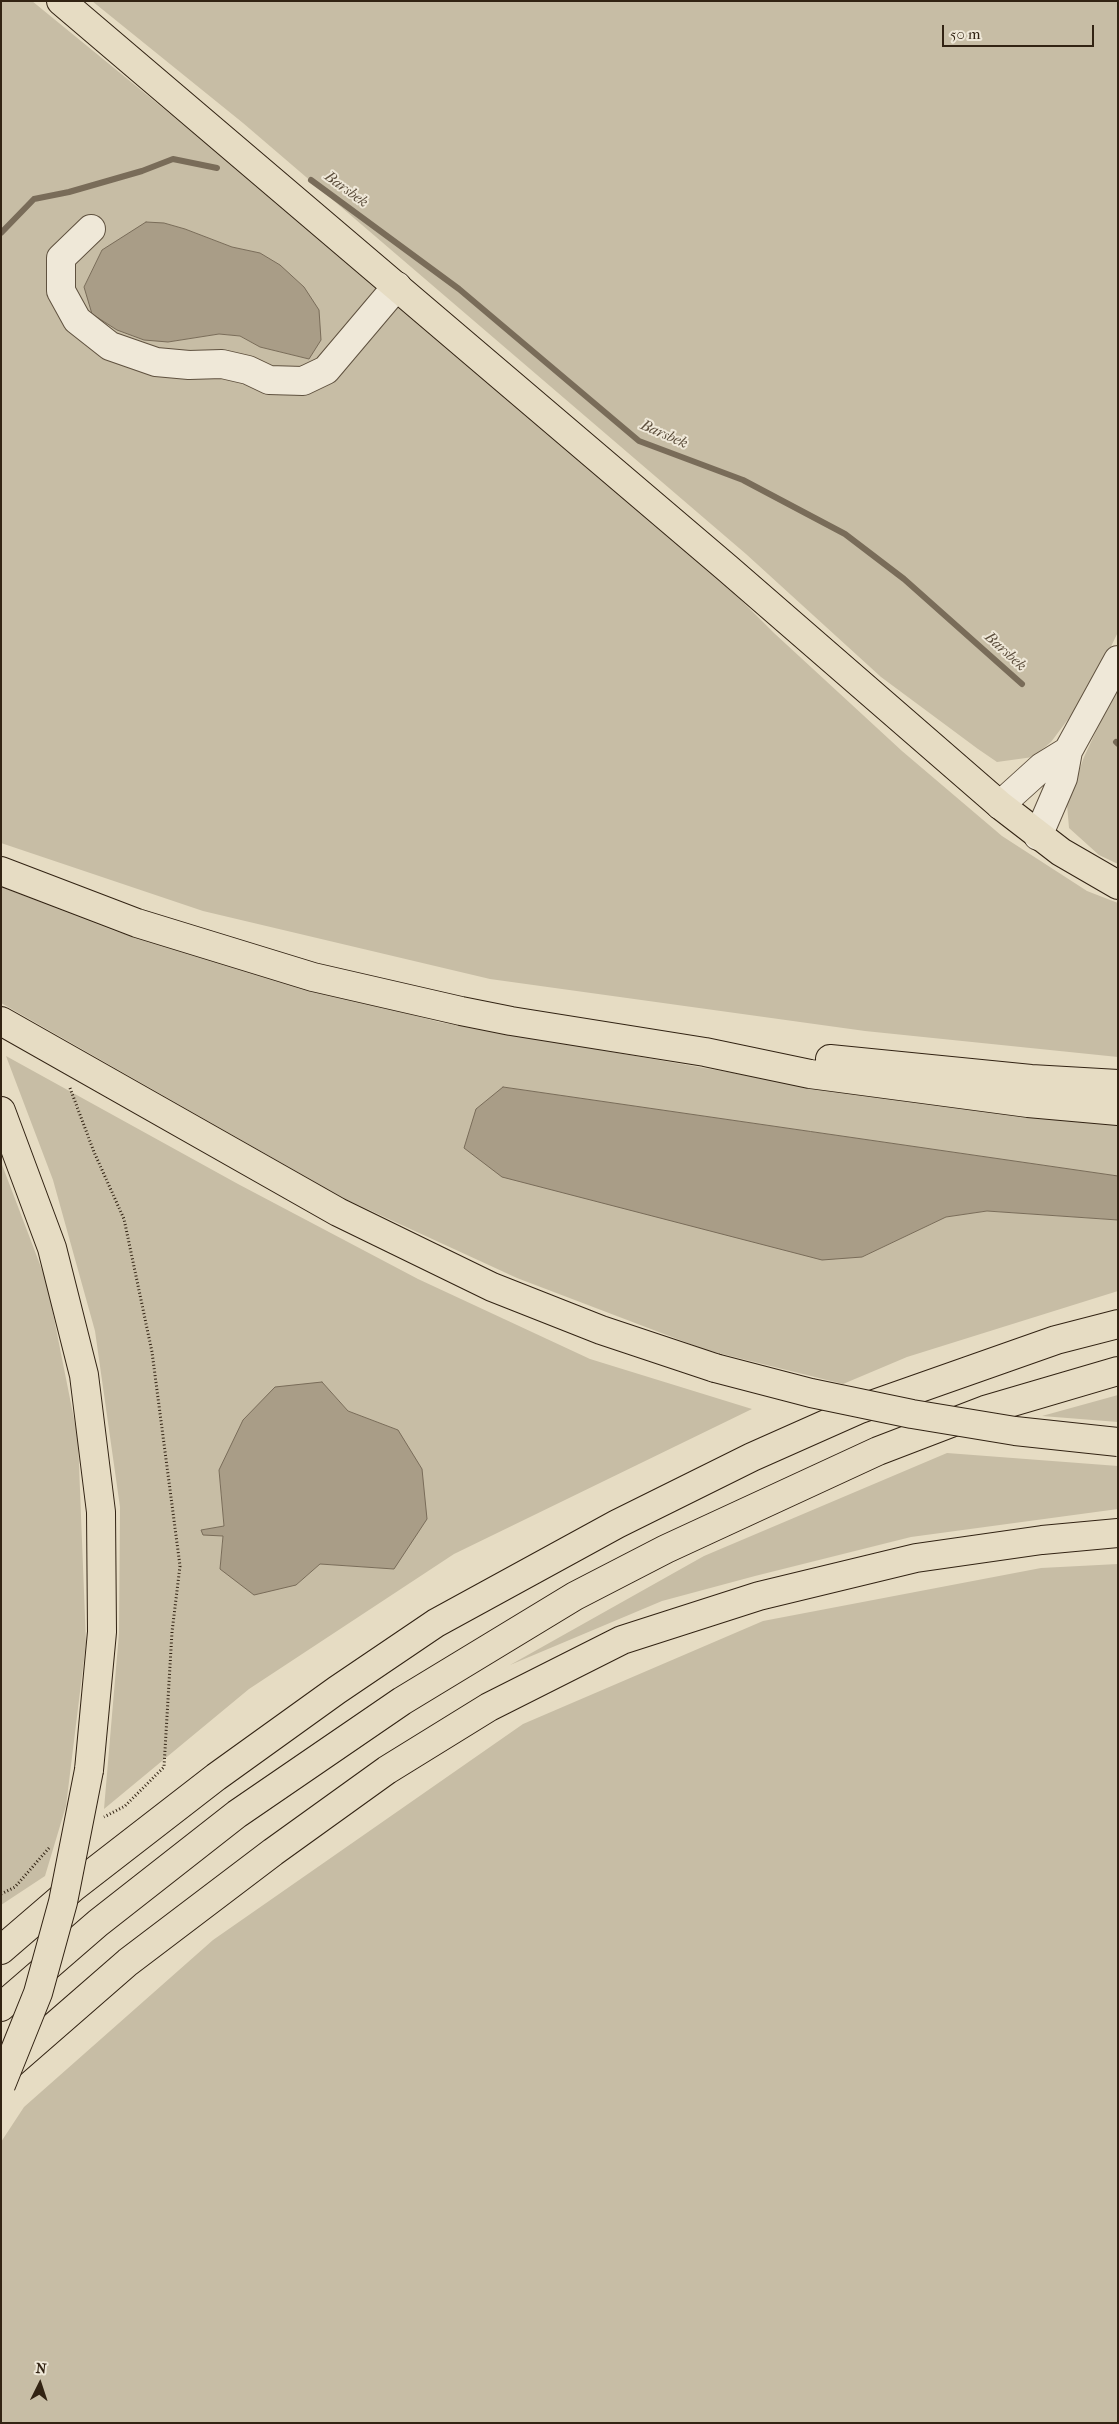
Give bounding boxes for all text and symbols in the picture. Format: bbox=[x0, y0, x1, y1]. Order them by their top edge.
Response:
scale bar bbox=[944, 15, 1096, 47]
text: 50 m bbox=[950, 25, 980, 43]
water label: Barsbek bbox=[321, 168, 371, 212]
water label: Barsbek bbox=[638, 417, 690, 453]
water label: Barsbek bbox=[980, 629, 1030, 675]
north arrow bbox=[15, 2359, 65, 2409]
text: N bbox=[35, 2360, 47, 2377]

